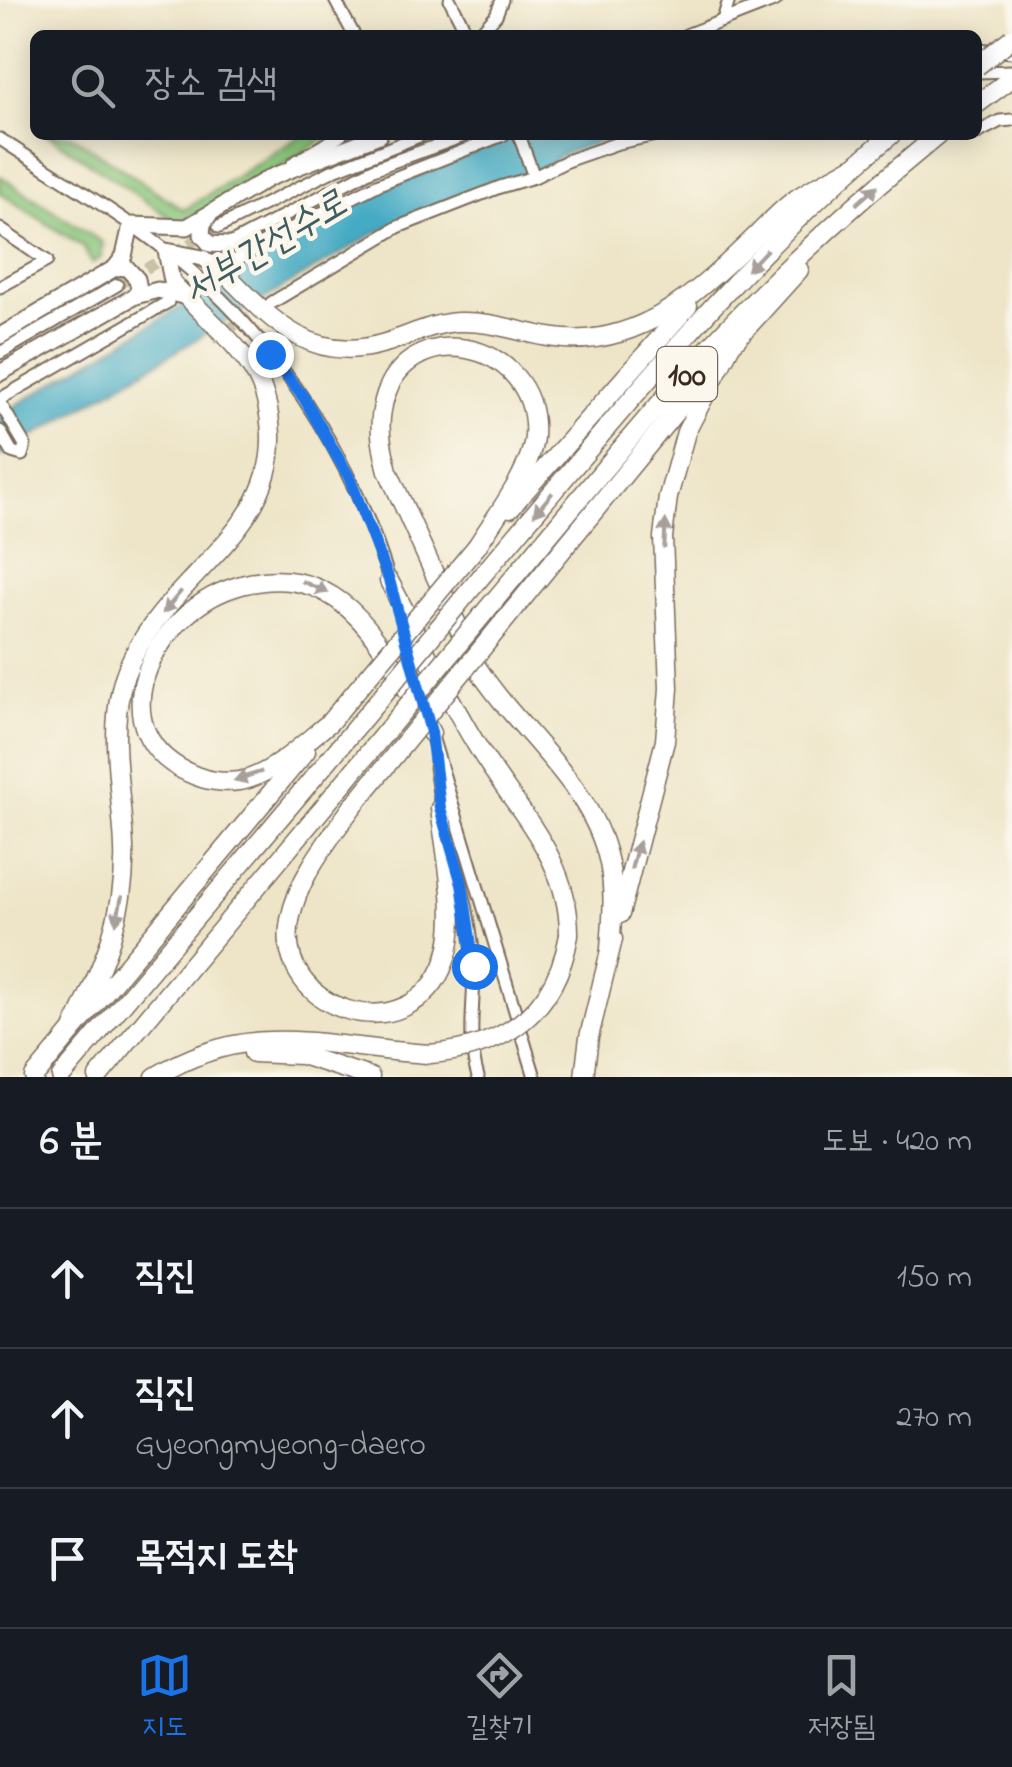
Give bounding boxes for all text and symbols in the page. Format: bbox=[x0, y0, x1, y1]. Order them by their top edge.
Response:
search box bbox=[30, 30, 982, 140]
text: 장소 검색 bbox=[145, 57, 277, 113]
icon: search bbox=[65, 58, 120, 113]
water label: 서부간선수로 bbox=[173, 177, 359, 320]
one-way arrow bbox=[854, 184, 879, 206]
one-way arrow bbox=[746, 247, 769, 271]
route end bbox=[248, 332, 294, 378]
road number: 100 bbox=[657, 347, 717, 401]
one-way arrow bbox=[533, 492, 554, 517]
one-way arrow bbox=[657, 518, 673, 550]
one-way arrow bbox=[300, 579, 329, 595]
one-way arrow bbox=[161, 589, 183, 614]
one-way arrow bbox=[233, 769, 263, 784]
one-way arrow bbox=[628, 839, 644, 870]
one-way arrow bbox=[111, 895, 126, 926]
route start bbox=[452, 944, 498, 990]
text: 6 분 bbox=[40, 1112, 103, 1173]
text: 도보 · 420 m bbox=[822, 1119, 972, 1166]
text: 직진 bbox=[135, 1250, 196, 1306]
icon: ahead bbox=[40, 1251, 95, 1306]
text: 150 m bbox=[897, 1255, 972, 1302]
text: 직진 bbox=[135, 1367, 196, 1423]
icon: ahead bbox=[40, 1391, 95, 1446]
text: 270 m bbox=[896, 1395, 972, 1442]
text: Gyeongmyeong-daero bbox=[135, 1423, 426, 1470]
text: 목적지 도착 bbox=[135, 1530, 297, 1586]
icon: arrive bbox=[40, 1531, 95, 1586]
tab: 지도 bbox=[137, 1648, 192, 1749]
tab: 길찾기 bbox=[466, 1648, 534, 1749]
tab: 저장됨 bbox=[807, 1648, 875, 1749]

